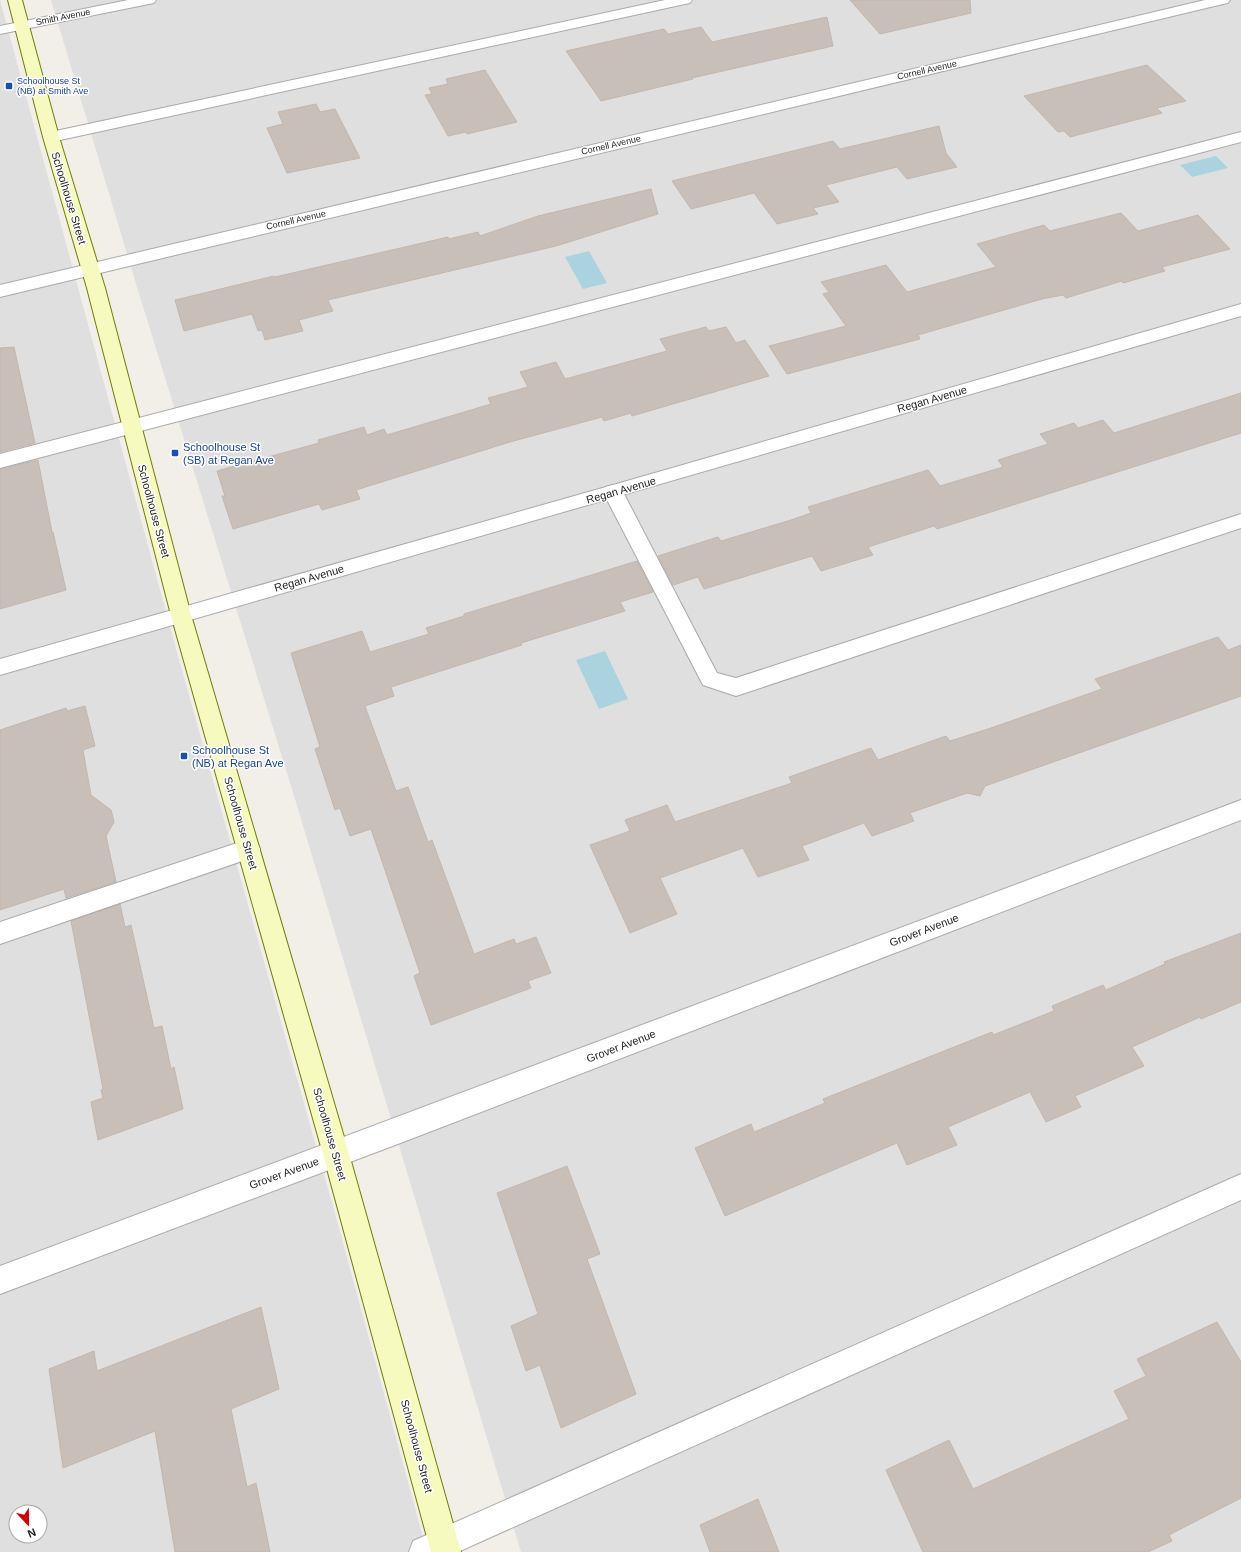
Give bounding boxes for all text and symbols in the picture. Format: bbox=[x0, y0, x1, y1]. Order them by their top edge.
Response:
street label: Smith Avenue bbox=[35, 7, 91, 27]
street label: Cornell Avenue bbox=[896, 58, 958, 82]
place label: Schoolhouse St (NB) at Smith Ave bbox=[17, 76, 88, 96]
marker: Schoolhouse St (NB) at Smith Ave bbox=[4, 81, 14, 91]
street label: Cornell Avenue bbox=[580, 133, 642, 157]
street label: Schoolhouse Street bbox=[49, 150, 89, 246]
street label: Cornell Avenue bbox=[265, 208, 327, 232]
street label: Regan Avenue bbox=[896, 383, 968, 415]
place label: Schoolhouse St (SB) at Regan Ave bbox=[183, 441, 274, 466]
marker: Schoolhouse St (SB) at Regan Ave bbox=[170, 448, 180, 458]
street label: Schoolhouse Street bbox=[136, 463, 172, 559]
street label: Regan Avenue bbox=[585, 474, 657, 506]
street label: Regan Avenue bbox=[273, 562, 345, 594]
place label: Schoolhouse St (NB) at Regan Ave bbox=[192, 744, 284, 769]
marker: Schoolhouse St (NB) at Regan Ave bbox=[179, 751, 189, 761]
street label: Schoolhouse Street bbox=[222, 775, 260, 871]
street label: Grover Avenue bbox=[888, 911, 960, 949]
street label: Grover Avenue bbox=[585, 1027, 657, 1065]
street label: Schoolhouse Street bbox=[311, 1086, 349, 1182]
street label: Grover Avenue bbox=[248, 1155, 320, 1191]
street label: Schoolhouse Street bbox=[399, 1398, 435, 1494]
north arrow bbox=[8, 1504, 48, 1544]
text: N bbox=[26, 1526, 38, 1540]

